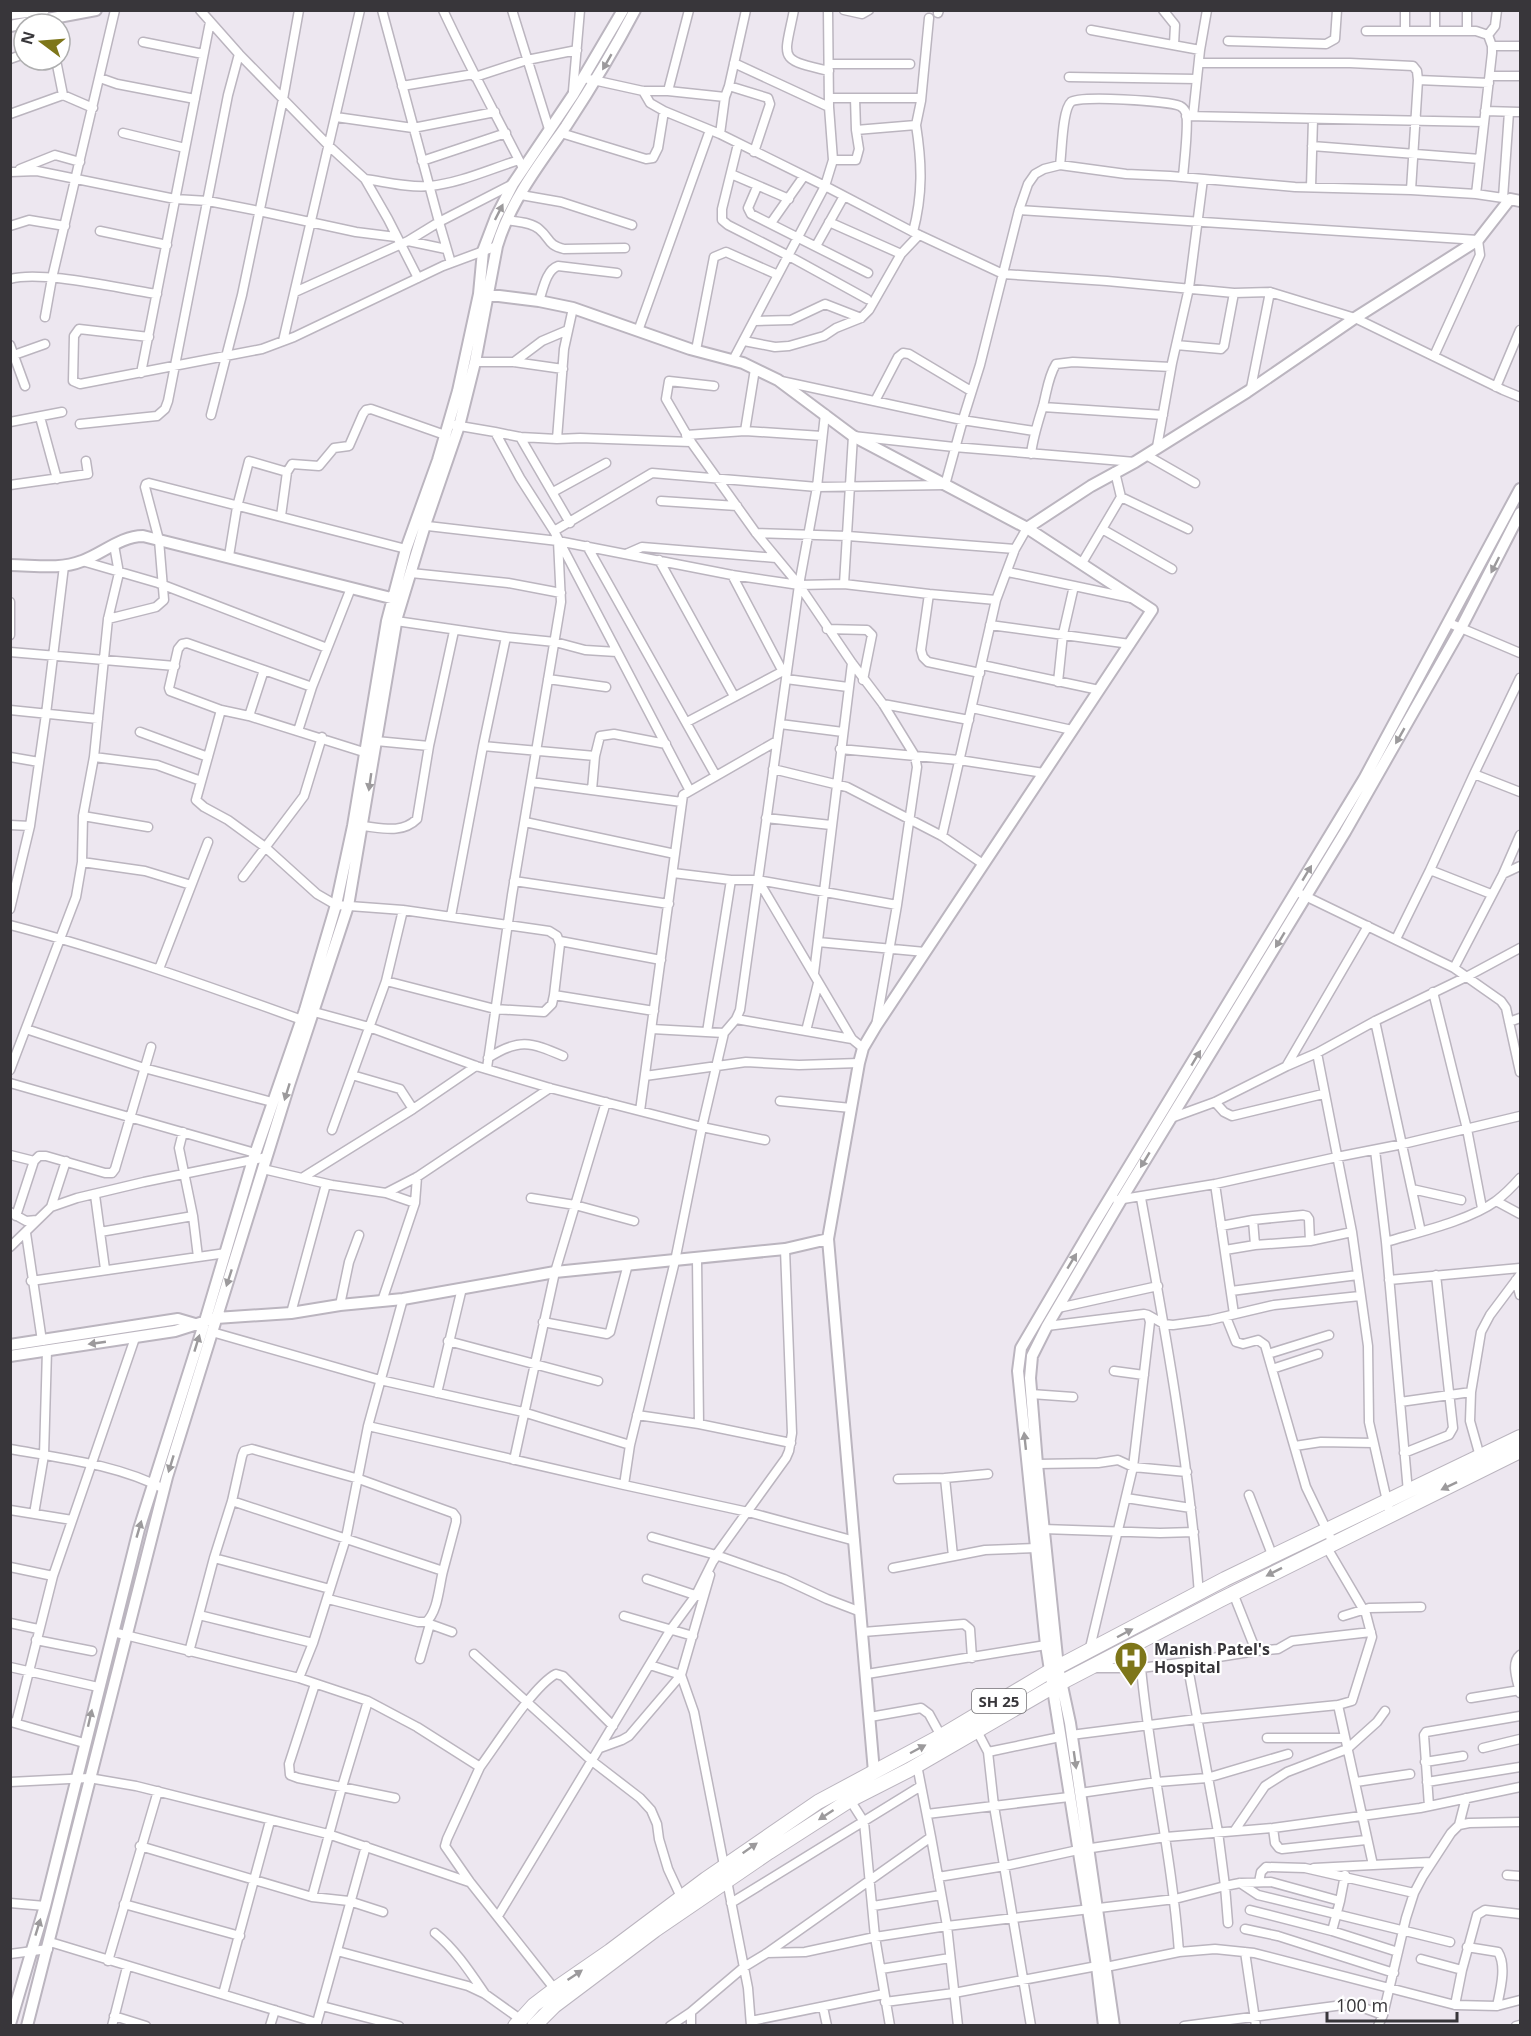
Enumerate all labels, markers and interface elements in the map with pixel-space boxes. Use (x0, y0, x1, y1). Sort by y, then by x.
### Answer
north arrow (12, 12, 72, 72)
text: N (15, 29, 40, 47)
one-way arrow (602, 54, 612, 71)
one-way arrow (495, 203, 504, 220)
one-way arrow (1490, 557, 1500, 574)
one-way arrow (1395, 728, 1405, 745)
one-way arrow (365, 773, 374, 792)
one-way arrow (1302, 865, 1313, 881)
one-way arrow (1275, 932, 1285, 949)
one-way arrow (1190, 1050, 1201, 1066)
one-way arrow (282, 1083, 291, 1101)
one-way arrow (1140, 1152, 1151, 1168)
one-way arrow (1067, 1253, 1078, 1269)
one-way arrow (223, 1269, 233, 1287)
one-way arrow (193, 1334, 202, 1352)
one-way arrow (88, 1338, 107, 1347)
one-way arrow (1020, 1432, 1030, 1451)
one-way arrow (166, 1455, 175, 1473)
one-way arrow (1440, 1481, 1457, 1490)
one-way arrow (135, 1520, 144, 1538)
one-way arrow (1265, 1567, 1283, 1577)
one-way arrow (1116, 1628, 1133, 1638)
place label: Manish Patel's Hospital (1154, 1638, 1270, 1678)
hospital icon: Manish Patel's Hospital (1113, 1640, 1149, 1687)
road number: SH 25 (972, 1689, 1026, 1713)
one-way arrow (86, 1709, 96, 1727)
one-way arrow (910, 1744, 927, 1754)
one-way arrow (1070, 1751, 1079, 1770)
one-way arrow (818, 1809, 834, 1820)
one-way arrow (742, 1842, 758, 1854)
one-way arrow (34, 1918, 43, 1936)
one-way arrow (567, 1969, 583, 1981)
scale bar (1327, 1985, 1458, 2023)
text: 100 m (1336, 1993, 1388, 2017)

